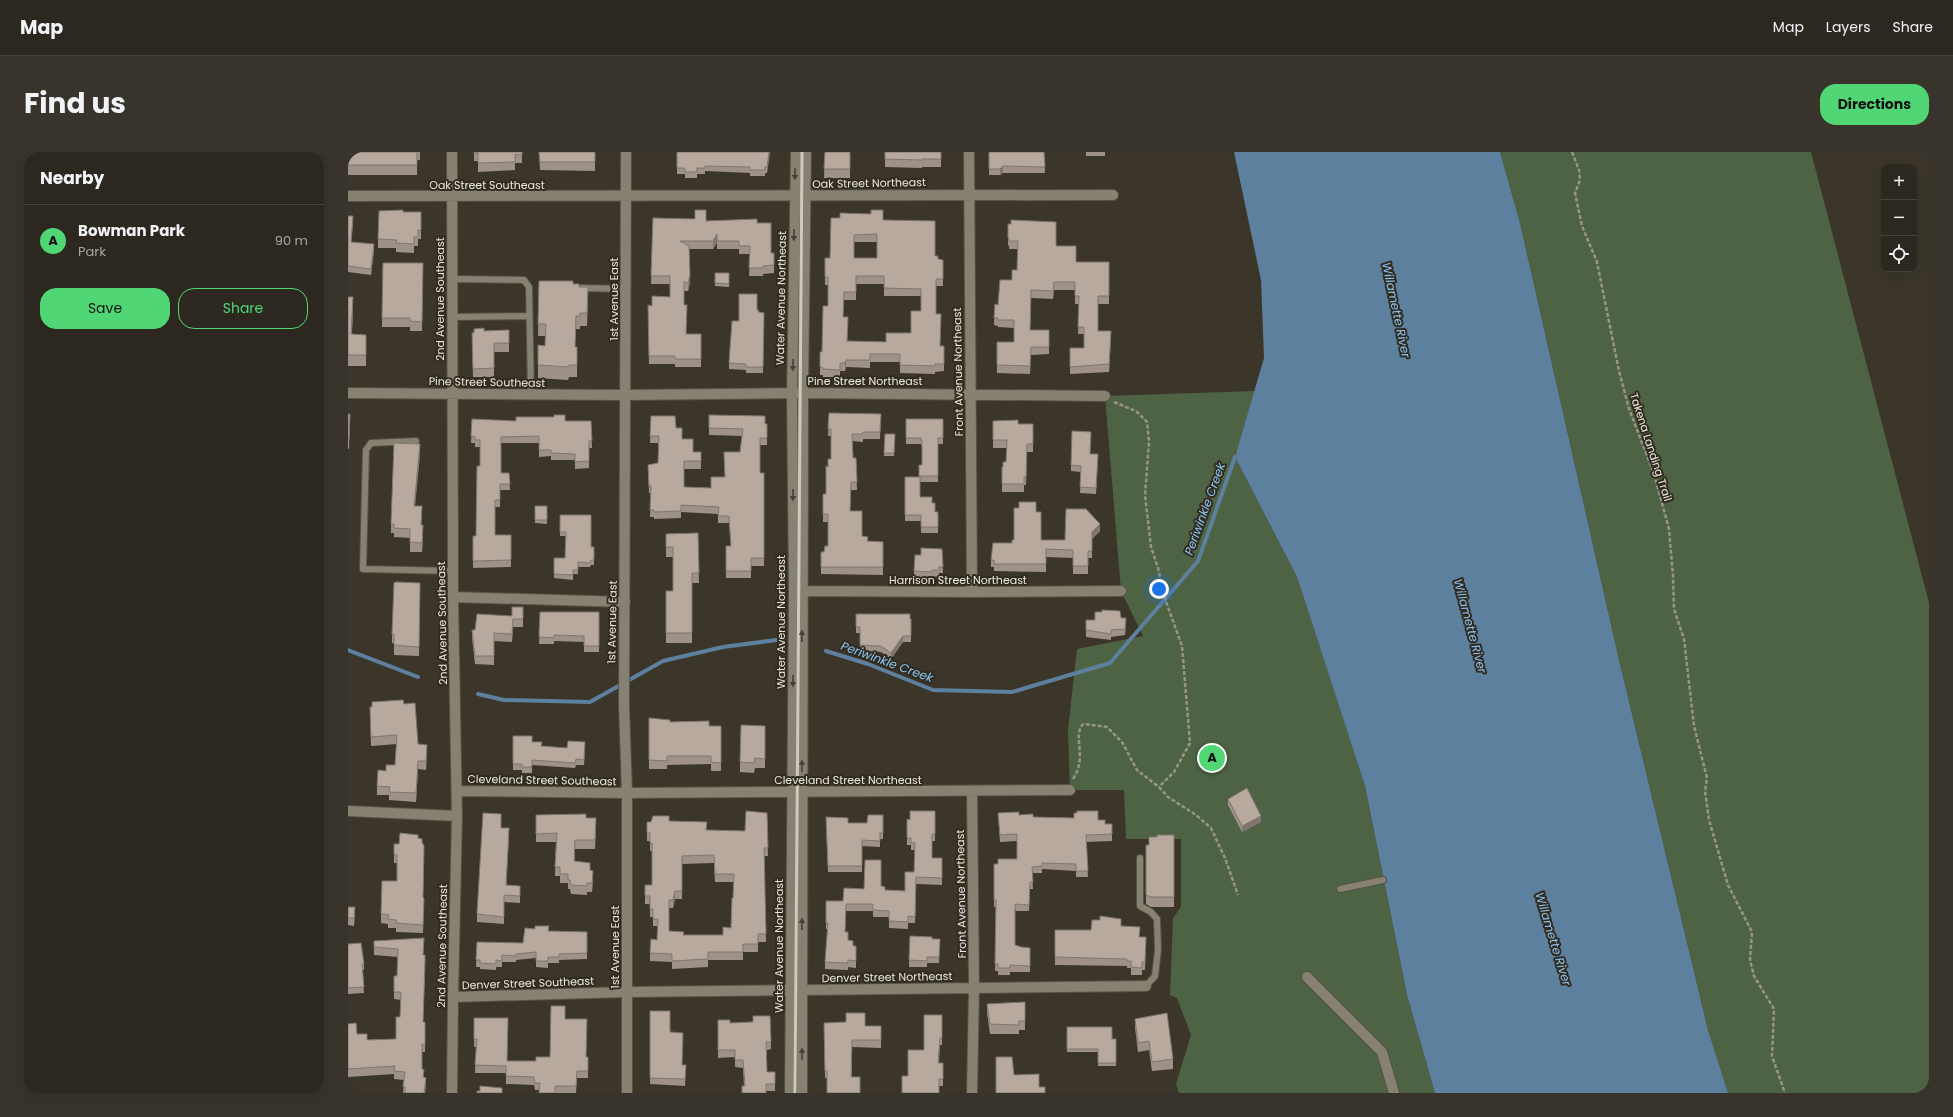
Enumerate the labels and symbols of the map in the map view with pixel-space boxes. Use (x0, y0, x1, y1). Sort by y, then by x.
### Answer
one-way arrow (792, 168, 799, 180)
street label: Oak Street Northeast (812, 174, 926, 192)
street label: Oak Street Southeast (429, 177, 545, 193)
one-way arrow (791, 229, 797, 242)
street label: Water Avenue Northeast (772, 231, 790, 365)
street label: 2nd Avenue Southeast (432, 237, 448, 361)
street label: 1st Avenue East (606, 257, 622, 341)
water label: Willamette River (1378, 261, 1415, 360)
street label: Front Avenue Northeast (949, 307, 967, 437)
one-way arrow (789, 359, 796, 371)
street label: Pine Street Southeast (429, 373, 545, 391)
street label: Pine Street Northeast (808, 373, 922, 389)
street label: Takena Landing Trail (1626, 391, 1676, 503)
water label: Periwinkle Creek (1180, 459, 1229, 557)
one-way arrow (790, 489, 796, 502)
street label: Water Avenue Northeast (773, 555, 789, 689)
street label: 2nd Avenue Southeast (433, 561, 451, 685)
street label: Harrison Street Northeast (889, 572, 1027, 588)
water label: Willamette River (1450, 577, 1491, 675)
your location (1149, 579, 1169, 599)
street label: 1st Avenue East (603, 580, 621, 664)
one-way arrow (799, 629, 805, 642)
water label: Periwinkle Creek (839, 637, 937, 686)
one-way arrow (790, 675, 796, 688)
pin: A (1199, 743, 1225, 773)
one-way arrow (799, 759, 805, 772)
street label: Cleveland Street Southeast (467, 771, 617, 789)
street label: Cleveland Street Northeast (774, 772, 922, 788)
street label: Front Avenue Northeast (952, 829, 970, 959)
street label: Water Avenue Northeast (771, 879, 787, 1013)
street label: 2nd Avenue Southeast (433, 884, 451, 1008)
water label: Willamette River (1531, 890, 1576, 988)
street label: 1st Avenue East (607, 905, 623, 989)
one-way arrow (799, 917, 805, 930)
street label: Denver Street Northeast (822, 968, 952, 986)
street label: Denver Street Southeast (462, 973, 594, 993)
one-way arrow (799, 1047, 805, 1060)

